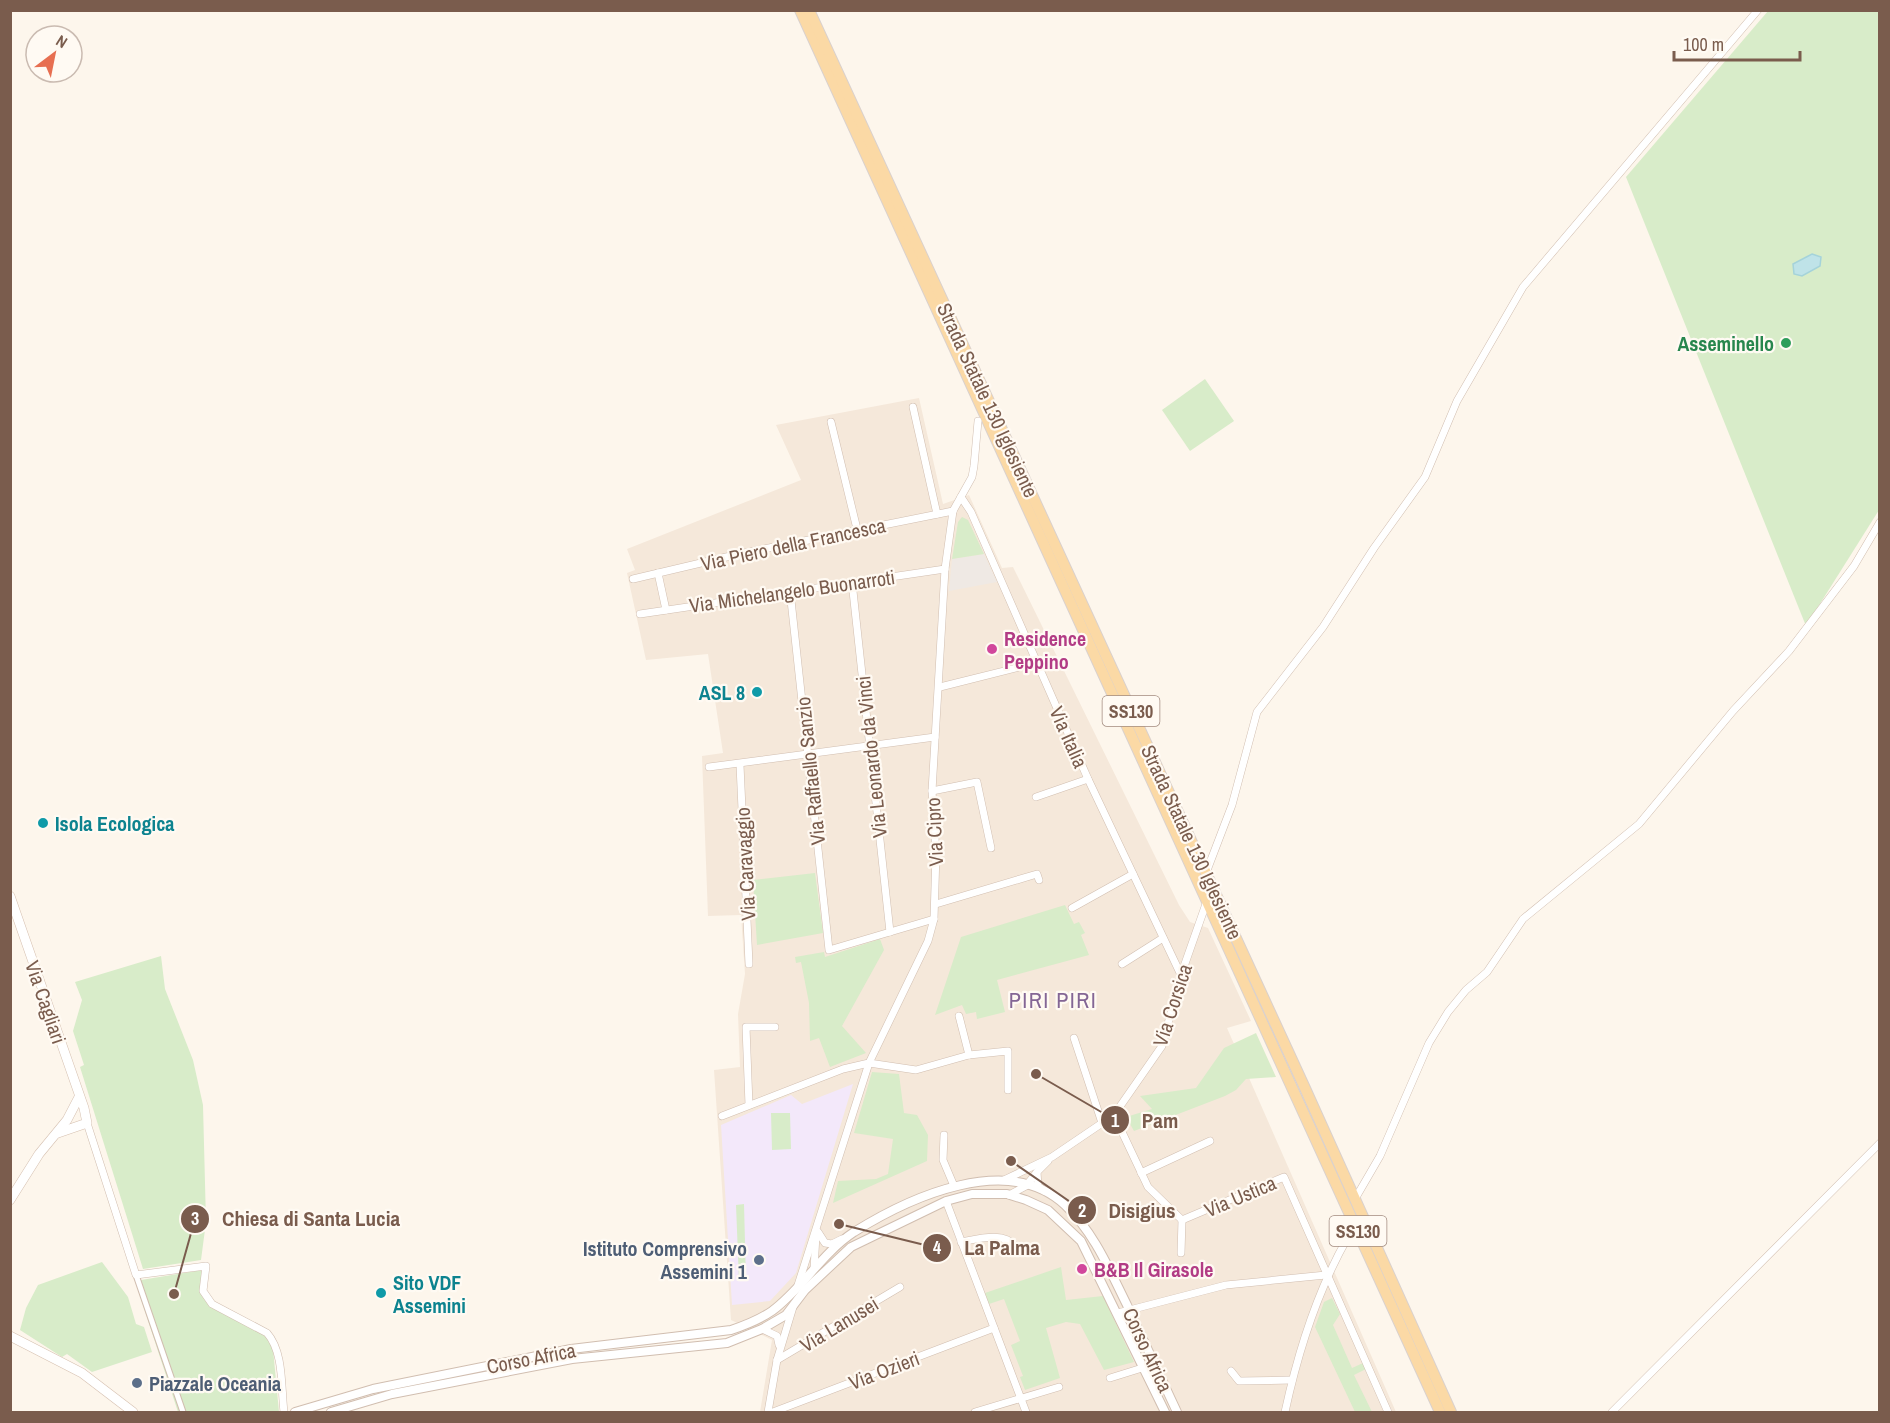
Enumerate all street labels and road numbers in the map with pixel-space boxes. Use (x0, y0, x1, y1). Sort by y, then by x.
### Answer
street label: Strada Statale 130 Iglesiente (931, 298, 1045, 502)
street label: Via Piero della Francesca (698, 511, 888, 577)
street label: Via Michelangelo Buonarroti (687, 563, 897, 619)
street label: Via Leonardo da Vinci (849, 675, 893, 839)
street label: Via Raffaello Sanzio (789, 696, 831, 846)
road number: SS130 (1102, 696, 1160, 726)
street label: Via Italia (1044, 702, 1094, 772)
street label: Strada Statale 130 Iglesiente (1135, 740, 1249, 944)
street label: Via Cipro (919, 797, 949, 867)
street label: Via Caravaggio (729, 807, 761, 921)
street label: Via Cagliari (19, 957, 73, 1047)
street label: Via Corsica (1146, 960, 1198, 1050)
street label: Via Ustica (1200, 1169, 1280, 1223)
road number: SS130 (1330, 1216, 1386, 1246)
street label: Via Lanusei (795, 1290, 883, 1358)
street label: Corso Africa (1117, 1303, 1179, 1397)
street label: Corso Africa (484, 1336, 578, 1380)
street label: Via Ozieri (845, 1344, 923, 1396)

